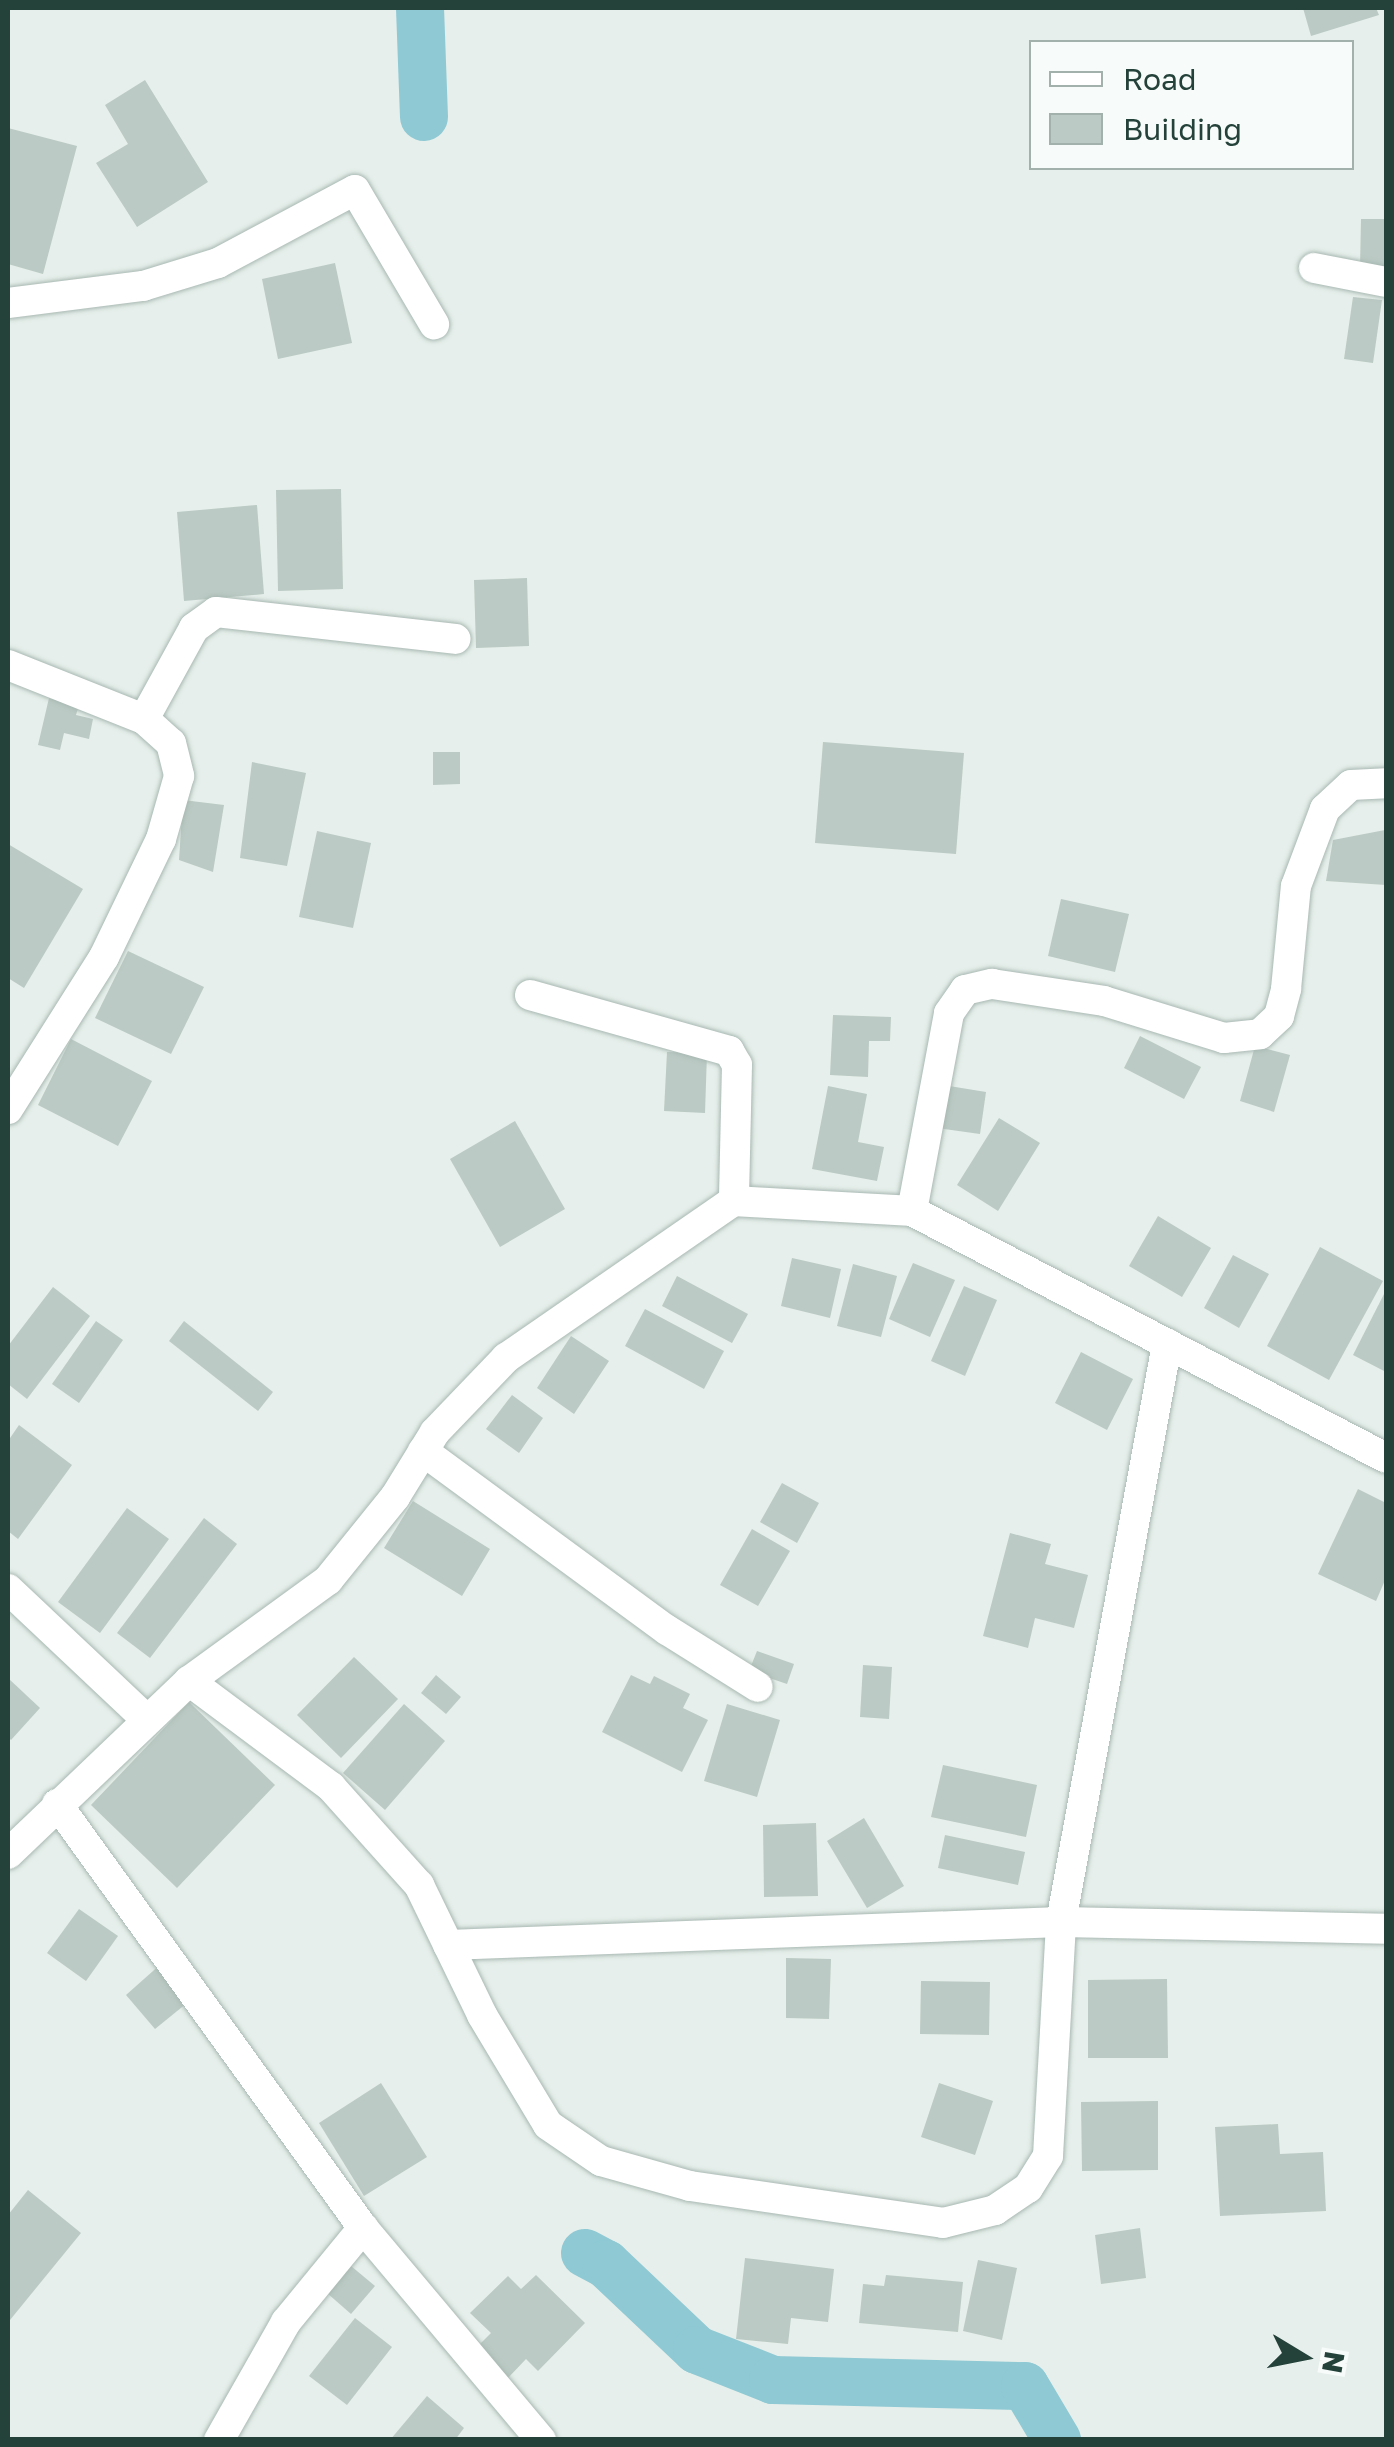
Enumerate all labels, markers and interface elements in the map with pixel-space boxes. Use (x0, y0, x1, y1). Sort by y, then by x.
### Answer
legend (1029, 40, 1354, 170)
text: Road (1123, 61, 1197, 97)
text: Building (1123, 111, 1242, 147)
north arrow (1254, 2307, 1354, 2407)
text: N (1316, 2349, 1352, 2376)

